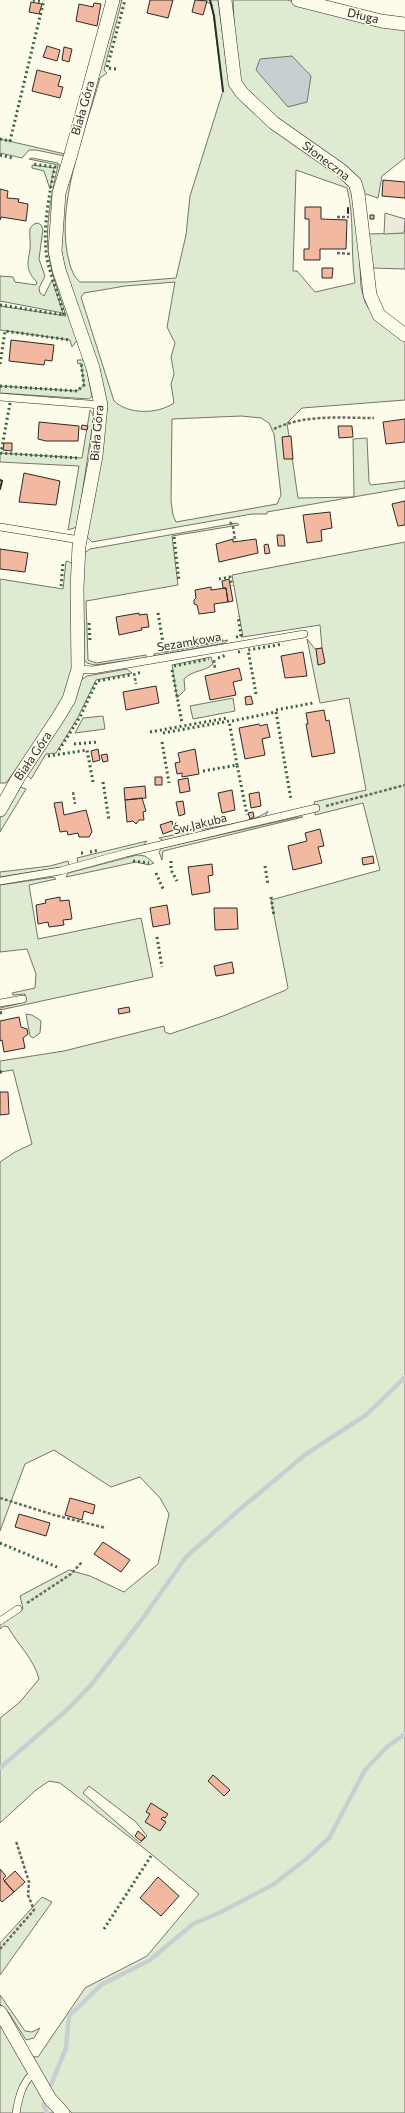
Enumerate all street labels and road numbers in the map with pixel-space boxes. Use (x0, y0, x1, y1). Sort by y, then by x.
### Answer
street label: Długa (346, 5, 380, 25)
street label: Biała Góra (68, 79, 97, 137)
street label: Słoneczna (300, 138, 353, 183)
street label: Biała Góra (87, 404, 105, 462)
street label: Sezamkowa (156, 628, 222, 654)
street label: Biała Góra (11, 728, 54, 783)
street label: Św.Jakuba (171, 810, 228, 837)

